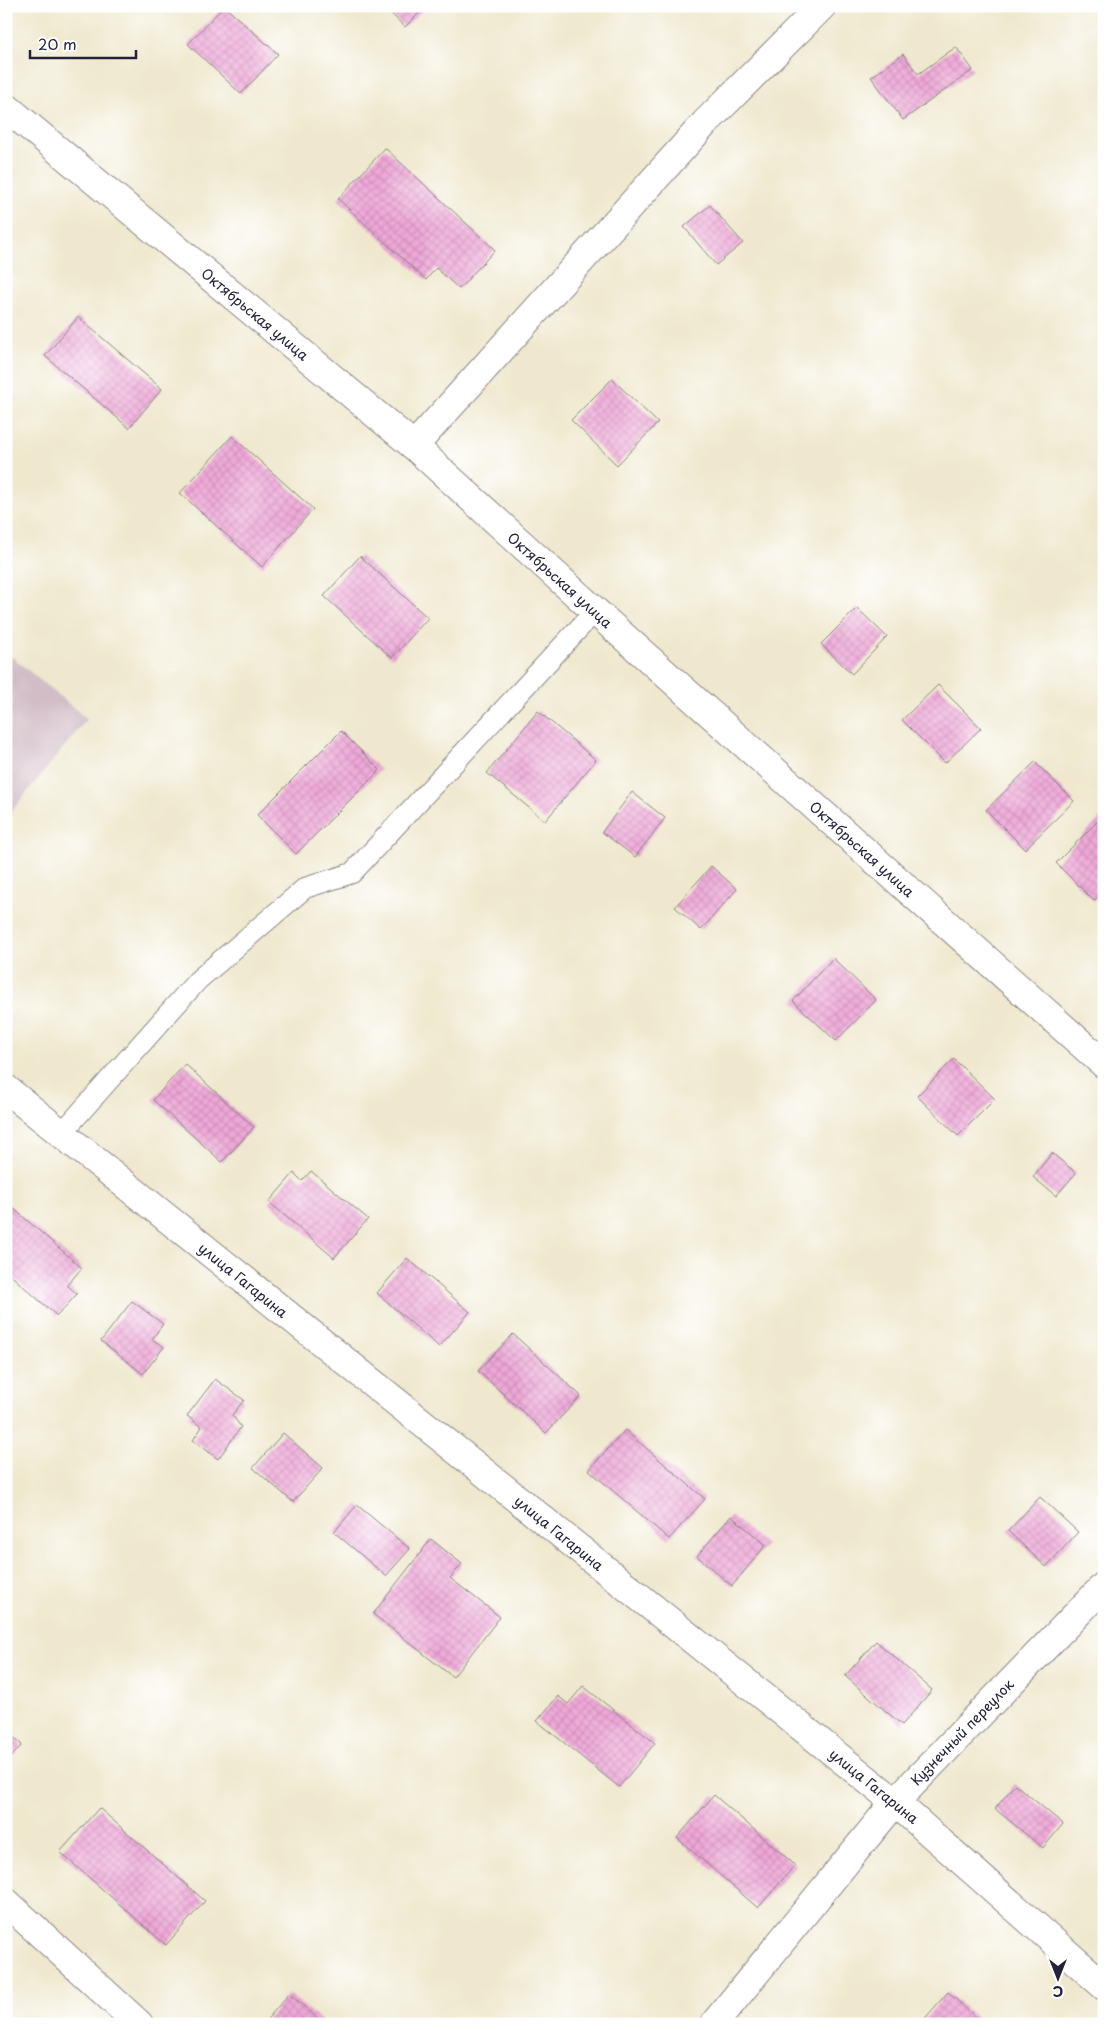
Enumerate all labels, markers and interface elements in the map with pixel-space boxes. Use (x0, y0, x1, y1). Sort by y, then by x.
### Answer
scale bar (30, 28, 136, 60)
text: 20 m (38, 32, 77, 55)
street label: Октябрьская улица (197, 263, 313, 365)
street label: Октябрьская улица (503, 527, 617, 633)
street label: Октябрьская улица (805, 796, 919, 902)
street label: улица Гагарина (194, 1237, 292, 1323)
street label: улица Гагарина (510, 1490, 608, 1576)
street label: Кузнечный переулок (906, 1674, 1019, 1790)
street label: улица Гагарина (825, 1743, 923, 1829)
north arrow (1032, 1952, 1082, 2002)
text: С (1053, 1981, 1063, 2002)

